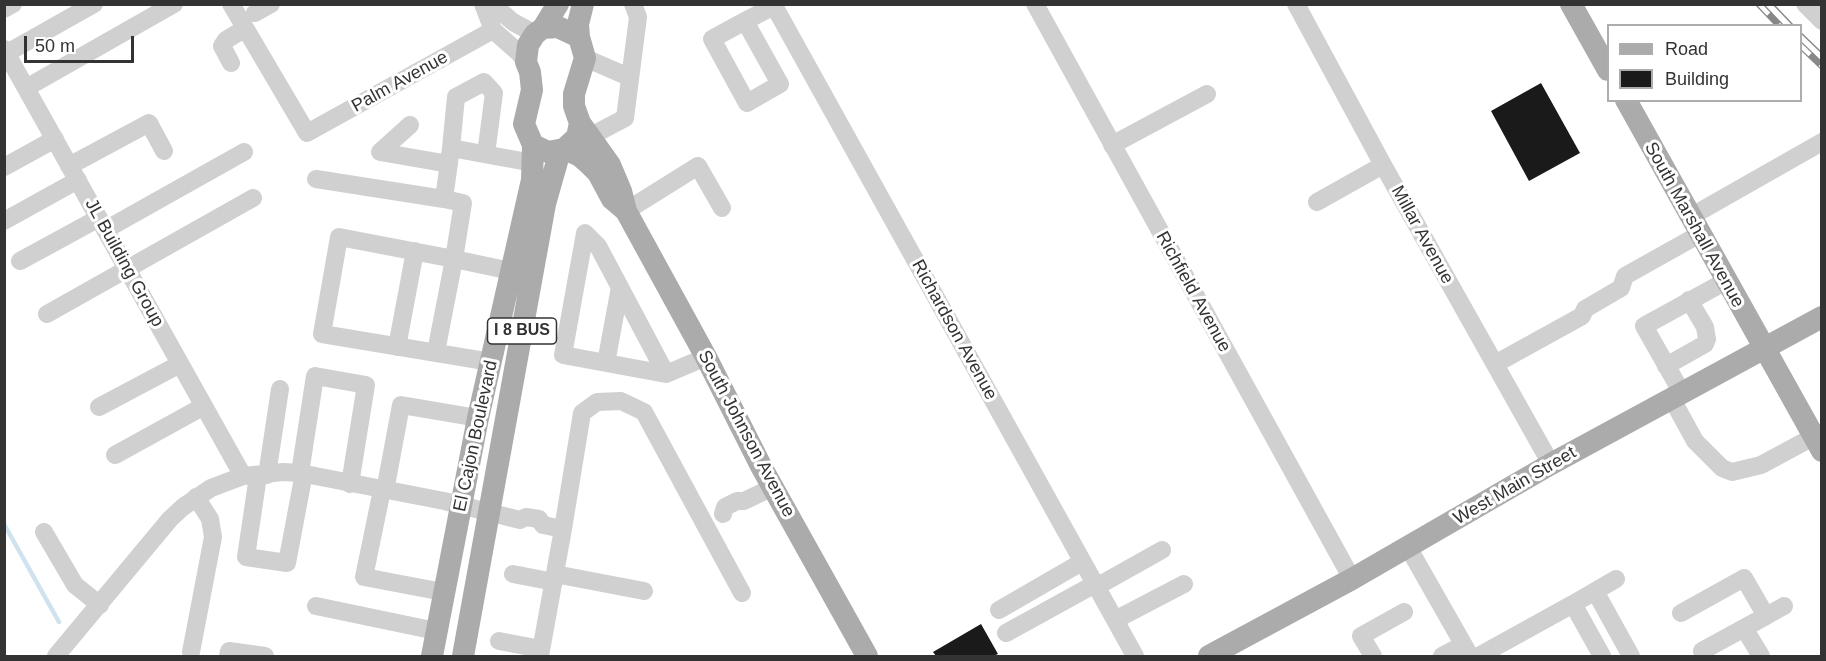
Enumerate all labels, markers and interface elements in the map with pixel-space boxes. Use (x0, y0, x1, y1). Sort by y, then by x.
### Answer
scale bar (27, 24, 136, 62)
legend (1607, 24, 1802, 102)
text: 50 m (35, 36, 75, 56)
text: Road (1665, 39, 1708, 59)
street label: Palm Avenue (348, 47, 452, 117)
text: Building (1665, 69, 1729, 89)
street label: South Marshall Avenue (1640, 139, 1748, 311)
street label: Millar Avenue (1386, 182, 1458, 288)
street label: JL Building Group (80, 195, 168, 331)
street label: Richfield Avenue (1151, 228, 1235, 356)
street label: Richardson Avenue (907, 256, 1001, 404)
road number: I 8 BUS (488, 318, 556, 344)
street label: South Johnson Avenue (693, 347, 799, 521)
street label: El Cajon Boulevard (449, 358, 503, 514)
street label: West Main Street (1450, 442, 1580, 530)

